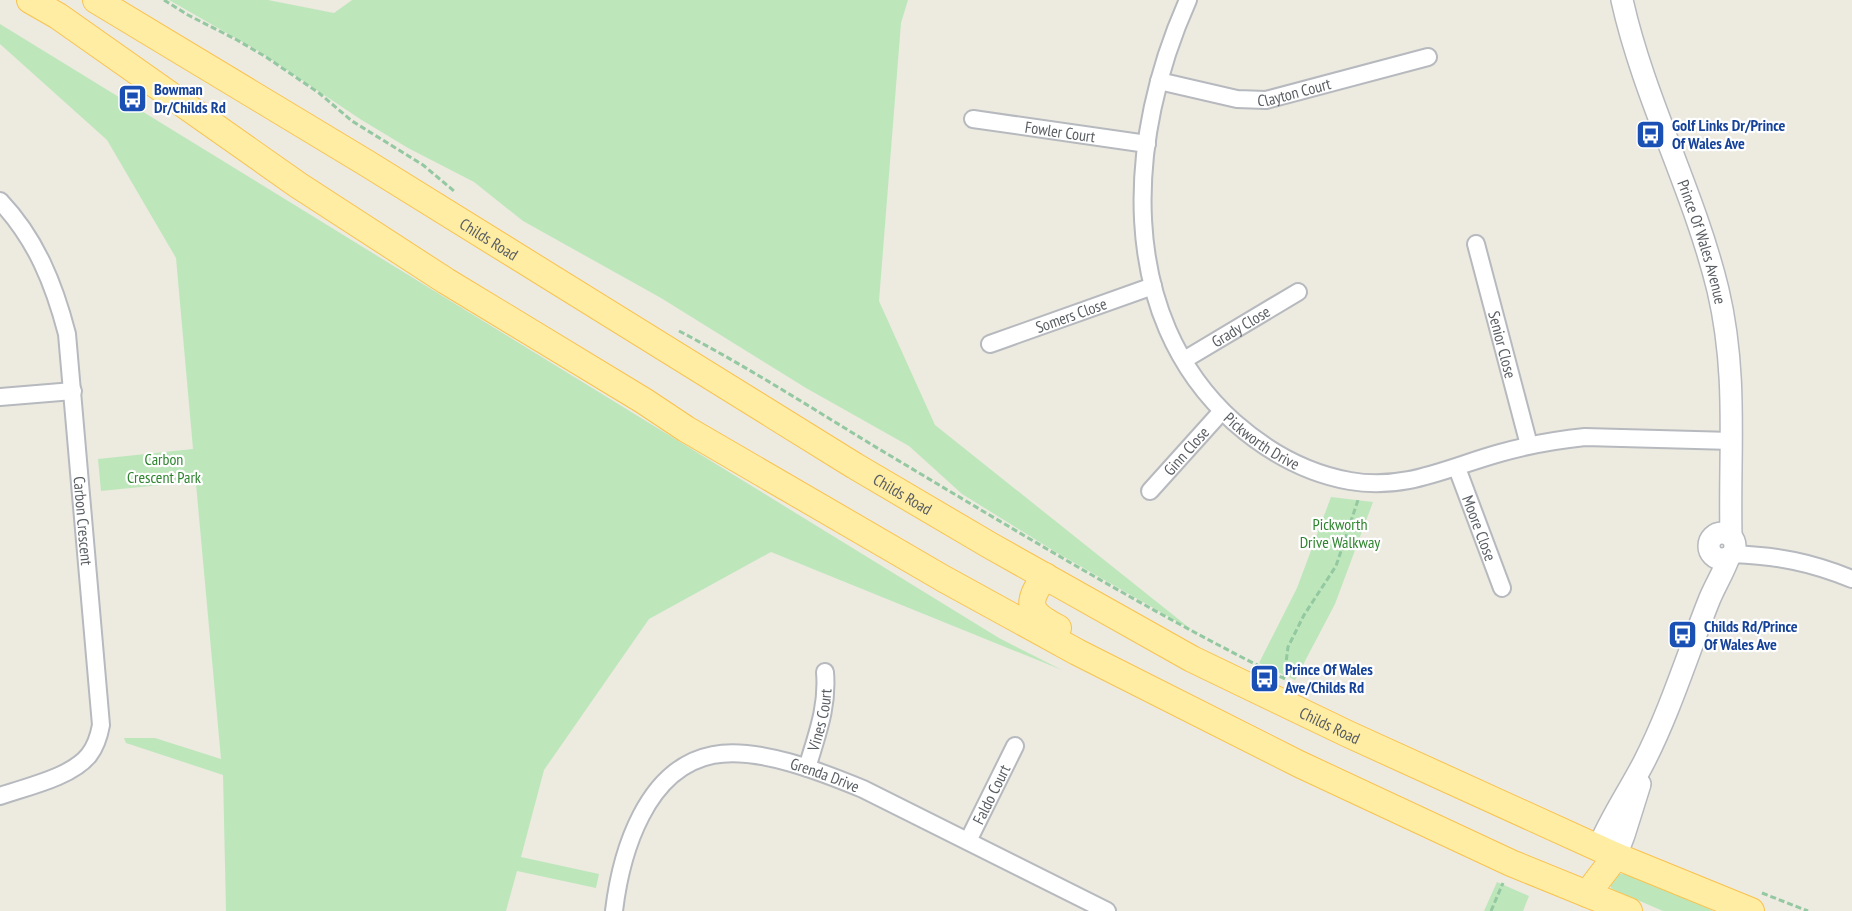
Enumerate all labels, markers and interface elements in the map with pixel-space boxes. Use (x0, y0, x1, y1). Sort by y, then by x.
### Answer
street label: Clayton Court (1257, 73, 1333, 110)
place label: Bowman Dr/Childs Rd (154, 79, 226, 117)
bus stop icon: Bowman Dr/Childs Rd (117, 82, 149, 114)
place label: Golf Links Dr/Prince Of Wales Ave (1672, 115, 1786, 153)
street label: Fowler Court (1024, 117, 1097, 147)
bus stop icon: Golf Links Dr/Prince Of Wales Ave (1635, 118, 1667, 150)
street label: Prince Of Wales Avenue (1673, 177, 1731, 306)
street label: Childs Road (456, 213, 522, 265)
street label: Somers Close (1033, 293, 1109, 337)
street label: Grady Close (1208, 301, 1274, 351)
street label: Senior Close (1484, 309, 1521, 380)
street label: Pickworth Drive (1220, 408, 1303, 474)
street label: Ginn Close (1159, 422, 1213, 479)
park label: Carbon Crescent Park (127, 449, 202, 487)
street label: Childs Road (870, 469, 936, 519)
street label: Carbon Crescent (69, 475, 97, 567)
street label: Moore Close (1458, 492, 1501, 563)
park label: Pickworth Drive Walkway (1300, 514, 1380, 552)
place label: Childs Rd/Prince Of Wales Ave (1704, 616, 1798, 654)
bus stop icon: Childs Rd/Prince Of Wales Ave (1667, 619, 1699, 651)
place label: Prince Of Wales Ave/Childs Rd (1284, 659, 1373, 697)
bus stop icon: Prince Of Wales Ave/Childs Rd (1248, 662, 1280, 694)
street label: Vines Court (803, 688, 835, 754)
street label: Childs Road (1296, 702, 1363, 748)
street label: Grenda Drive (788, 753, 863, 796)
street label: Faldo Court (968, 761, 1014, 827)

